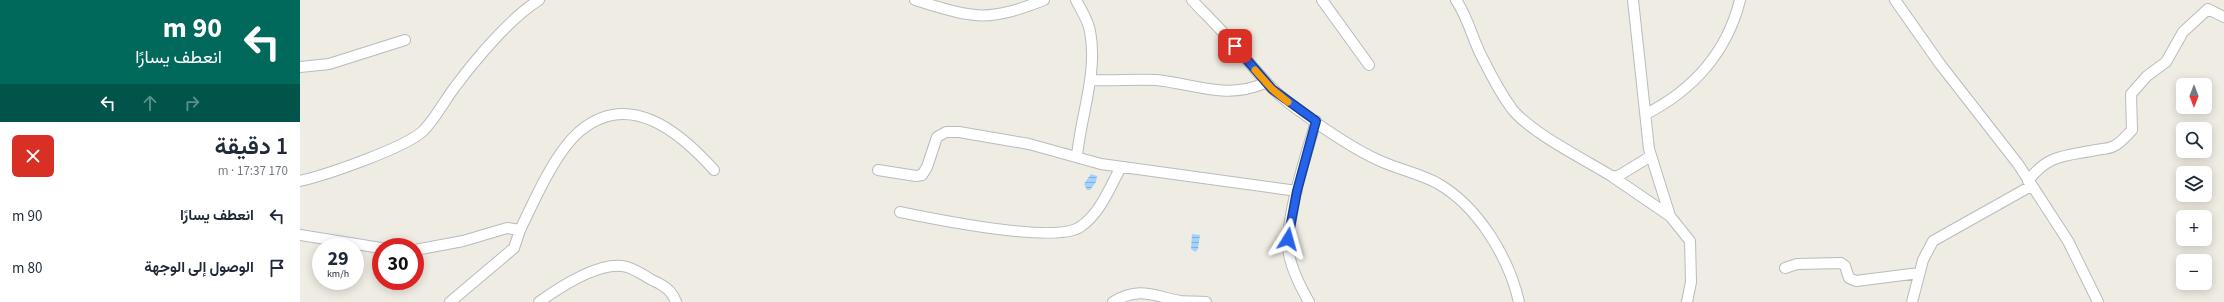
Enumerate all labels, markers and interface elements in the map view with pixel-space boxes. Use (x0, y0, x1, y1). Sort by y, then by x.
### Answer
text: 90 m (163, 8, 222, 48)
icon: left (236, 16, 288, 68)
pin (1218, 29, 1252, 63)
icon: arrive (1224, 35, 1246, 57)
text: انعطف يسارًا (135, 45, 222, 70)
north arrow (2176, 78, 2212, 114)
map controls (2176, 78, 2212, 290)
icon: left (97, 92, 119, 114)
icon: ahead (139, 92, 161, 114)
icon: right (181, 92, 203, 114)
button: search (2176, 122, 2212, 158)
text: 1 دقيقة (215, 129, 288, 164)
button: close (12, 135, 54, 177)
text: 170 m · 17:37 (218, 162, 288, 180)
button: layers (2176, 166, 2212, 202)
text: انعطف يسارًا (180, 205, 254, 226)
icon: left (266, 205, 288, 227)
text: 90 m (12, 206, 42, 227)
button: + (2176, 210, 2212, 246)
position arrow (1267, 218, 1309, 260)
speed limit sign: 30 (372, 238, 424, 290)
text: 29 (327, 245, 349, 273)
button: − (2176, 254, 2212, 290)
text: الوصول إلى الوجهة (144, 257, 254, 278)
icon: arrive (266, 257, 288, 279)
text: 80 m (12, 258, 42, 279)
text: km/h (327, 267, 349, 281)

